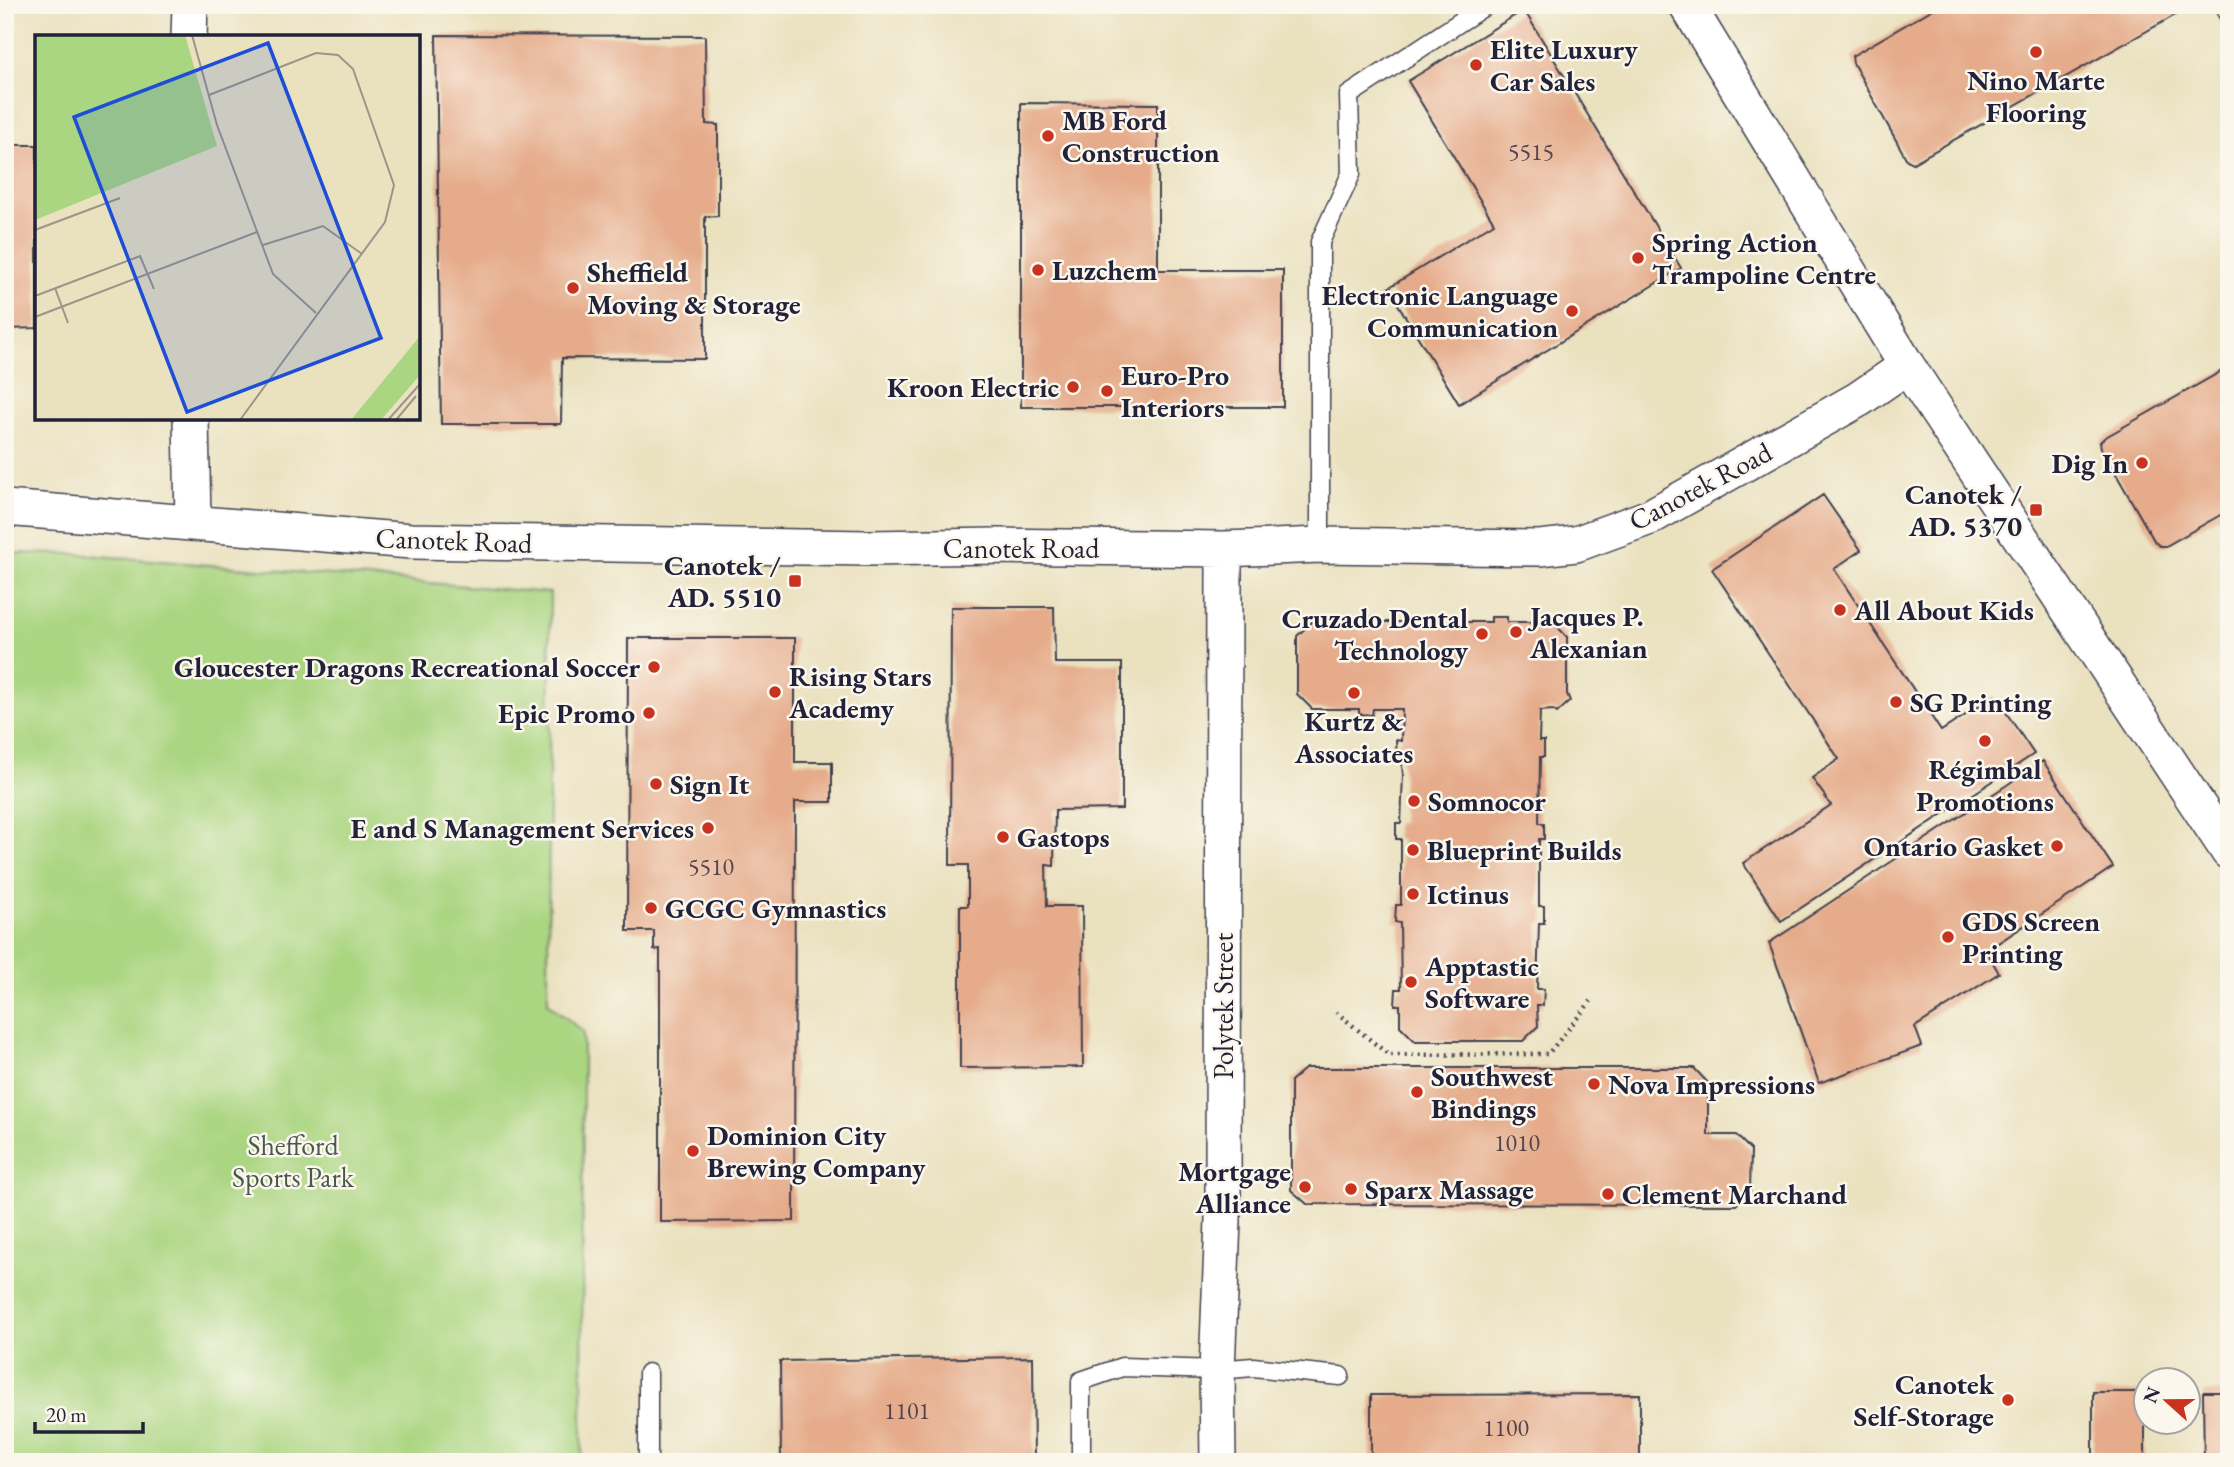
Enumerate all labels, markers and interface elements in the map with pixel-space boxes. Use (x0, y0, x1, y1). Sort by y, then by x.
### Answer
place label: Elite Luxury Car Sales (1490, 31, 1638, 99)
inset map (35, 35, 420, 420)
marker: Nino Marte Flooring (2028, 44, 2044, 60)
marker: Elite Luxury Car Sales (1468, 57, 1484, 73)
place label: Nino Marte Flooring (1967, 62, 2105, 130)
place label: MB Ford Construction (1062, 102, 1220, 170)
marker: MB Ford Construction (1040, 128, 1056, 144)
house number: 5515 (1508, 136, 1554, 167)
place label: Spring Action Trampoline Centre (1652, 224, 1876, 292)
marker: Spring Action Trampoline Centre (1630, 250, 1646, 266)
place label: Luzchem (1052, 252, 1158, 288)
place label: Sheffield Moving & Storage (587, 254, 801, 322)
marker: Luzchem (1030, 262, 1046, 278)
place label: Electronic Language Communication (1322, 277, 1558, 345)
marker: Sheffield Moving & Storage (565, 280, 581, 296)
marker: Electronic Language Communication (1564, 303, 1580, 319)
place label: Euro-Pro Interiors (1121, 357, 1229, 425)
place label: Kroon Electric (887, 369, 1059, 405)
marker: Kroon Electric (1065, 379, 1081, 395)
marker: Euro-Pro Interiors (1099, 383, 1115, 399)
street label: Canotek Road (1622, 433, 1778, 539)
place label: Dig In (2052, 445, 2128, 481)
marker: Dig In (2134, 455, 2150, 471)
place label: Canotek / AD. 5370 (1905, 476, 2023, 544)
marker: Canotek / AD. 5370 (2028, 502, 2044, 518)
street label: Canotek Road (375, 519, 534, 561)
street label: Canotek Road (943, 530, 1100, 566)
place label: Canotek / AD. 5510 (664, 547, 782, 615)
marker: Canotek / AD. 5510 (787, 573, 803, 589)
place label: All About Kids (1853, 592, 2034, 628)
place label: Jacques P. Alexanian (1527, 598, 1648, 666)
place label: Cruzado Dental Technology (1282, 600, 1469, 668)
marker: All About Kids (1832, 602, 1848, 618)
marker: Jacques P. Alexanian (1508, 624, 1524, 640)
marker: Cruzado Dental Technology (1474, 626, 1490, 642)
place label: Gloucester Dragons Recreational Soccer (174, 649, 640, 685)
place label: Rising Stars Academy (788, 658, 932, 726)
marker: Gloucester Dragons Recreational Soccer (646, 659, 662, 675)
marker: Rising Stars Academy (767, 684, 783, 700)
place label: SG Printing (1910, 684, 2052, 720)
marker: Kurtz & Associates (1346, 685, 1362, 701)
marker: SG Printing (1888, 694, 1904, 710)
place label: Epic Promo (498, 695, 635, 731)
place label: Kurtz & Associates (1294, 703, 1413, 771)
marker: Epic Promo (641, 705, 657, 721)
marker: Régimbal Promotions (1977, 733, 1993, 749)
place label: Régimbal Promotions (1916, 751, 2054, 819)
place label: Sign It (670, 766, 750, 802)
marker: Sign It (648, 776, 664, 792)
place label: Somnocor (1428, 783, 1546, 819)
marker: Somnocor (1406, 793, 1422, 809)
place label: E and S Management Services (350, 810, 694, 846)
place label: Gastops (1017, 819, 1110, 855)
marker: E and S Management Services (700, 820, 716, 836)
place label: Ontario Gasket (1864, 828, 2043, 864)
marker: Gastops (995, 829, 1011, 845)
place label: Blueprint Builds (1427, 832, 1622, 868)
marker: Ontario Gasket (2049, 838, 2065, 854)
marker: Blueprint Builds (1405, 842, 1421, 858)
house number: 5510 (688, 851, 734, 882)
place label: Ictinus (1427, 876, 1509, 912)
marker: Ictinus (1405, 886, 1421, 902)
place label: GCGC Gymnastics (665, 890, 886, 926)
marker: GCGC Gymnastics (643, 900, 659, 916)
place label: GDS Screen Printing (1962, 903, 2100, 971)
marker: GDS Screen Printing (1940, 929, 1956, 945)
street label: Polytek Street (1205, 933, 1241, 1079)
place label: Apptastic Software (1424, 948, 1539, 1016)
marker: Apptastic Software (1403, 974, 1419, 990)
place label: Southwest Bindings (1431, 1058, 1553, 1126)
place label: Nova Impressions (1608, 1066, 1815, 1102)
marker: Nova Impressions (1586, 1076, 1602, 1092)
marker: Southwest Bindings (1409, 1084, 1425, 1100)
place label: Dominion City Brewing Company (707, 1117, 926, 1185)
park label: Shefford Sports Park (232, 1127, 355, 1195)
house number: 1010 (1494, 1127, 1540, 1158)
marker: Dominion City Brewing Company (685, 1143, 701, 1159)
place label: Mortgage Alliance (1178, 1153, 1291, 1221)
place label: Sparx Massage (1365, 1171, 1534, 1207)
place label: Clement Marchand (1622, 1176, 1848, 1212)
marker: Mortgage Alliance (1297, 1179, 1313, 1195)
marker: Sparx Massage (1343, 1181, 1359, 1197)
marker: Clement Marchand (1600, 1186, 1616, 1202)
place label: Canotek Self-Storage (1854, 1366, 1995, 1434)
north arrow (2132, 1366, 2202, 1436)
text: N (2137, 1383, 2166, 1407)
scale bar (35, 1390, 144, 1434)
marker: Canotek Self-Storage (2000, 1392, 2016, 1408)
house number: 1101 (884, 1395, 930, 1426)
text: 20 m (46, 1401, 87, 1428)
house number: 1100 (1483, 1412, 1529, 1443)

